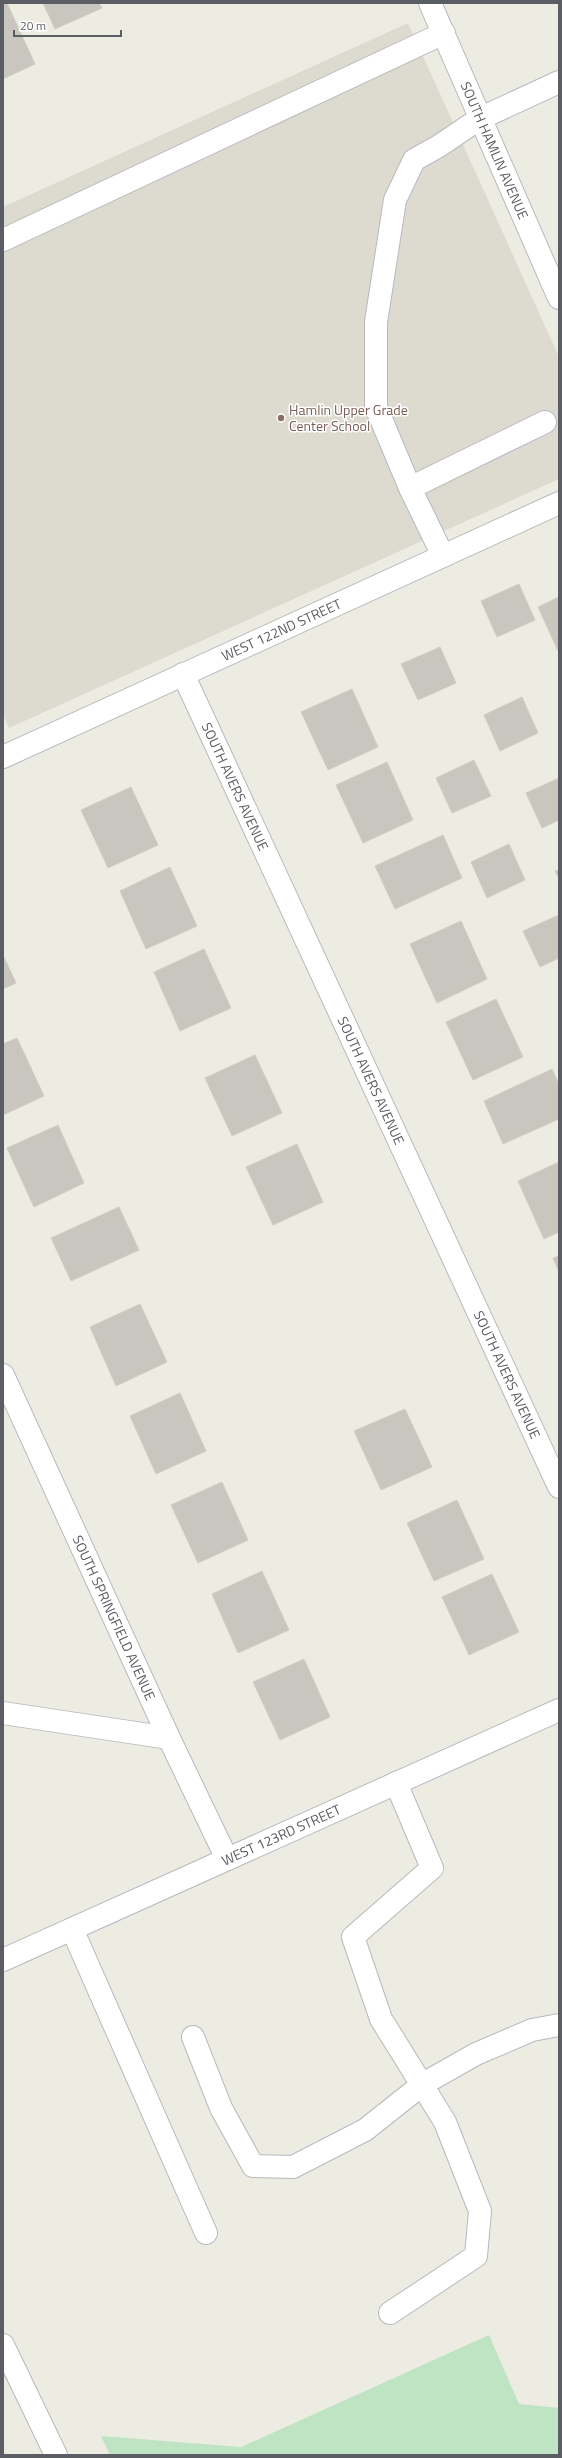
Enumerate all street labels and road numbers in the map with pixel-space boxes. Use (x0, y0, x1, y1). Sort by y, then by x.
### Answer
street label: SOUTH HAMLIN AVENUE (456, 78, 534, 223)
street label: WEST 122ND STREET (218, 593, 345, 666)
street label: SOUTH AVERS AVENUE (197, 719, 274, 854)
street label: SOUTH AVERS AVENUE (333, 1013, 410, 1148)
street label: SOUTH AVERS AVENUE (469, 1307, 546, 1442)
street label: SOUTH SPRINGFIELD AVENUE (68, 1532, 161, 1704)
street label: WEST 123RD STREET (218, 1798, 345, 1870)

